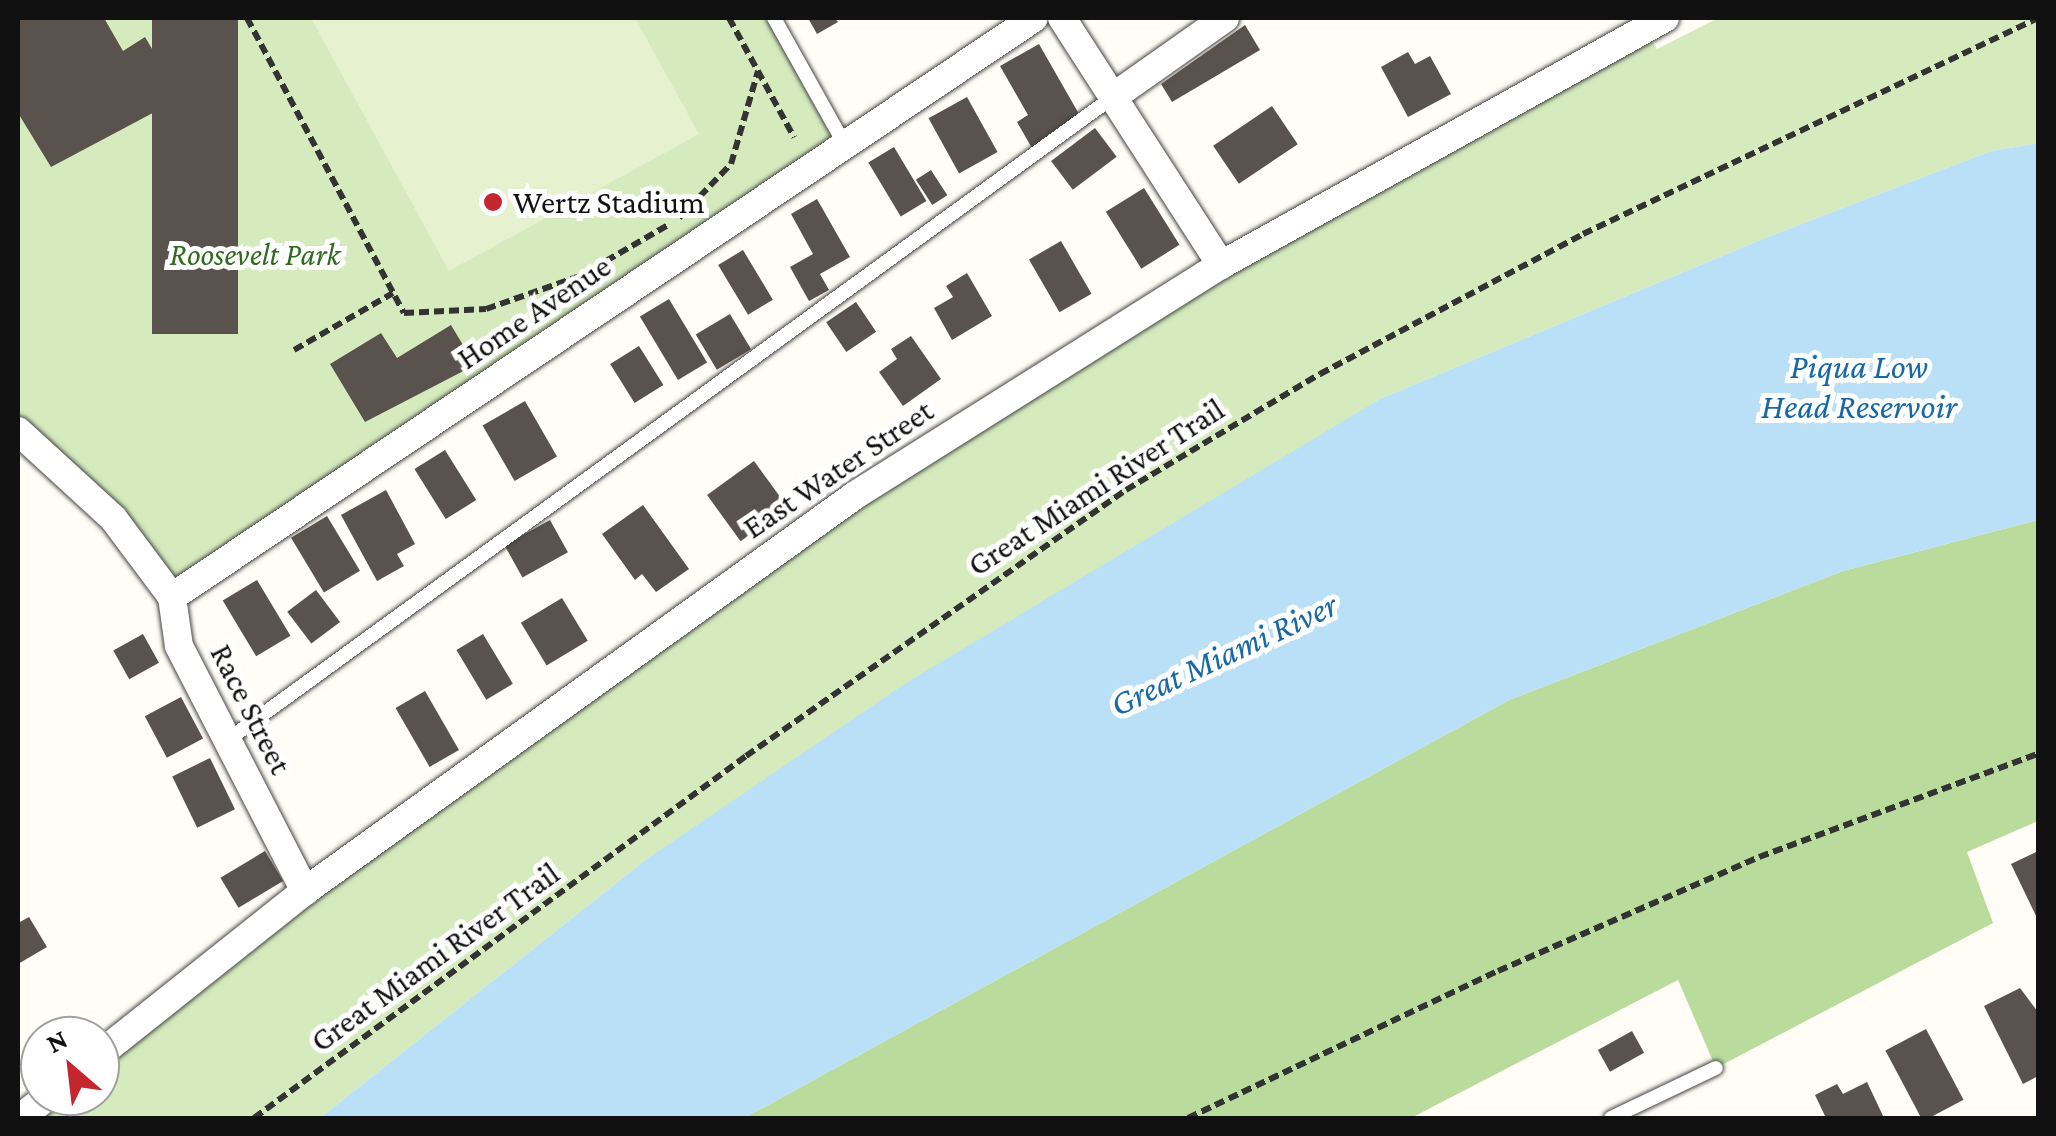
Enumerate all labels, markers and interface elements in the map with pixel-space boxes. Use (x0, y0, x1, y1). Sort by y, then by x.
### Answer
place label: Wertz Stadium (513, 183, 705, 221)
marker: Wertz Stadium (482, 191, 504, 213)
park label: Roosevelt Park (170, 235, 340, 273)
street label: Home Avenue (450, 247, 618, 377)
water label: Piqua Low Head Reservoir (1761, 346, 1957, 428)
street label: Great Miami River Trail (961, 390, 1231, 584)
street label: East Water Street (736, 391, 940, 547)
water label: Great Miami River (1104, 584, 1344, 726)
street label: Race Street (202, 638, 300, 780)
street label: Great Miami River Trail (303, 854, 567, 1060)
north arrow (20, 1016, 120, 1116)
text: N (41, 1023, 72, 1059)

